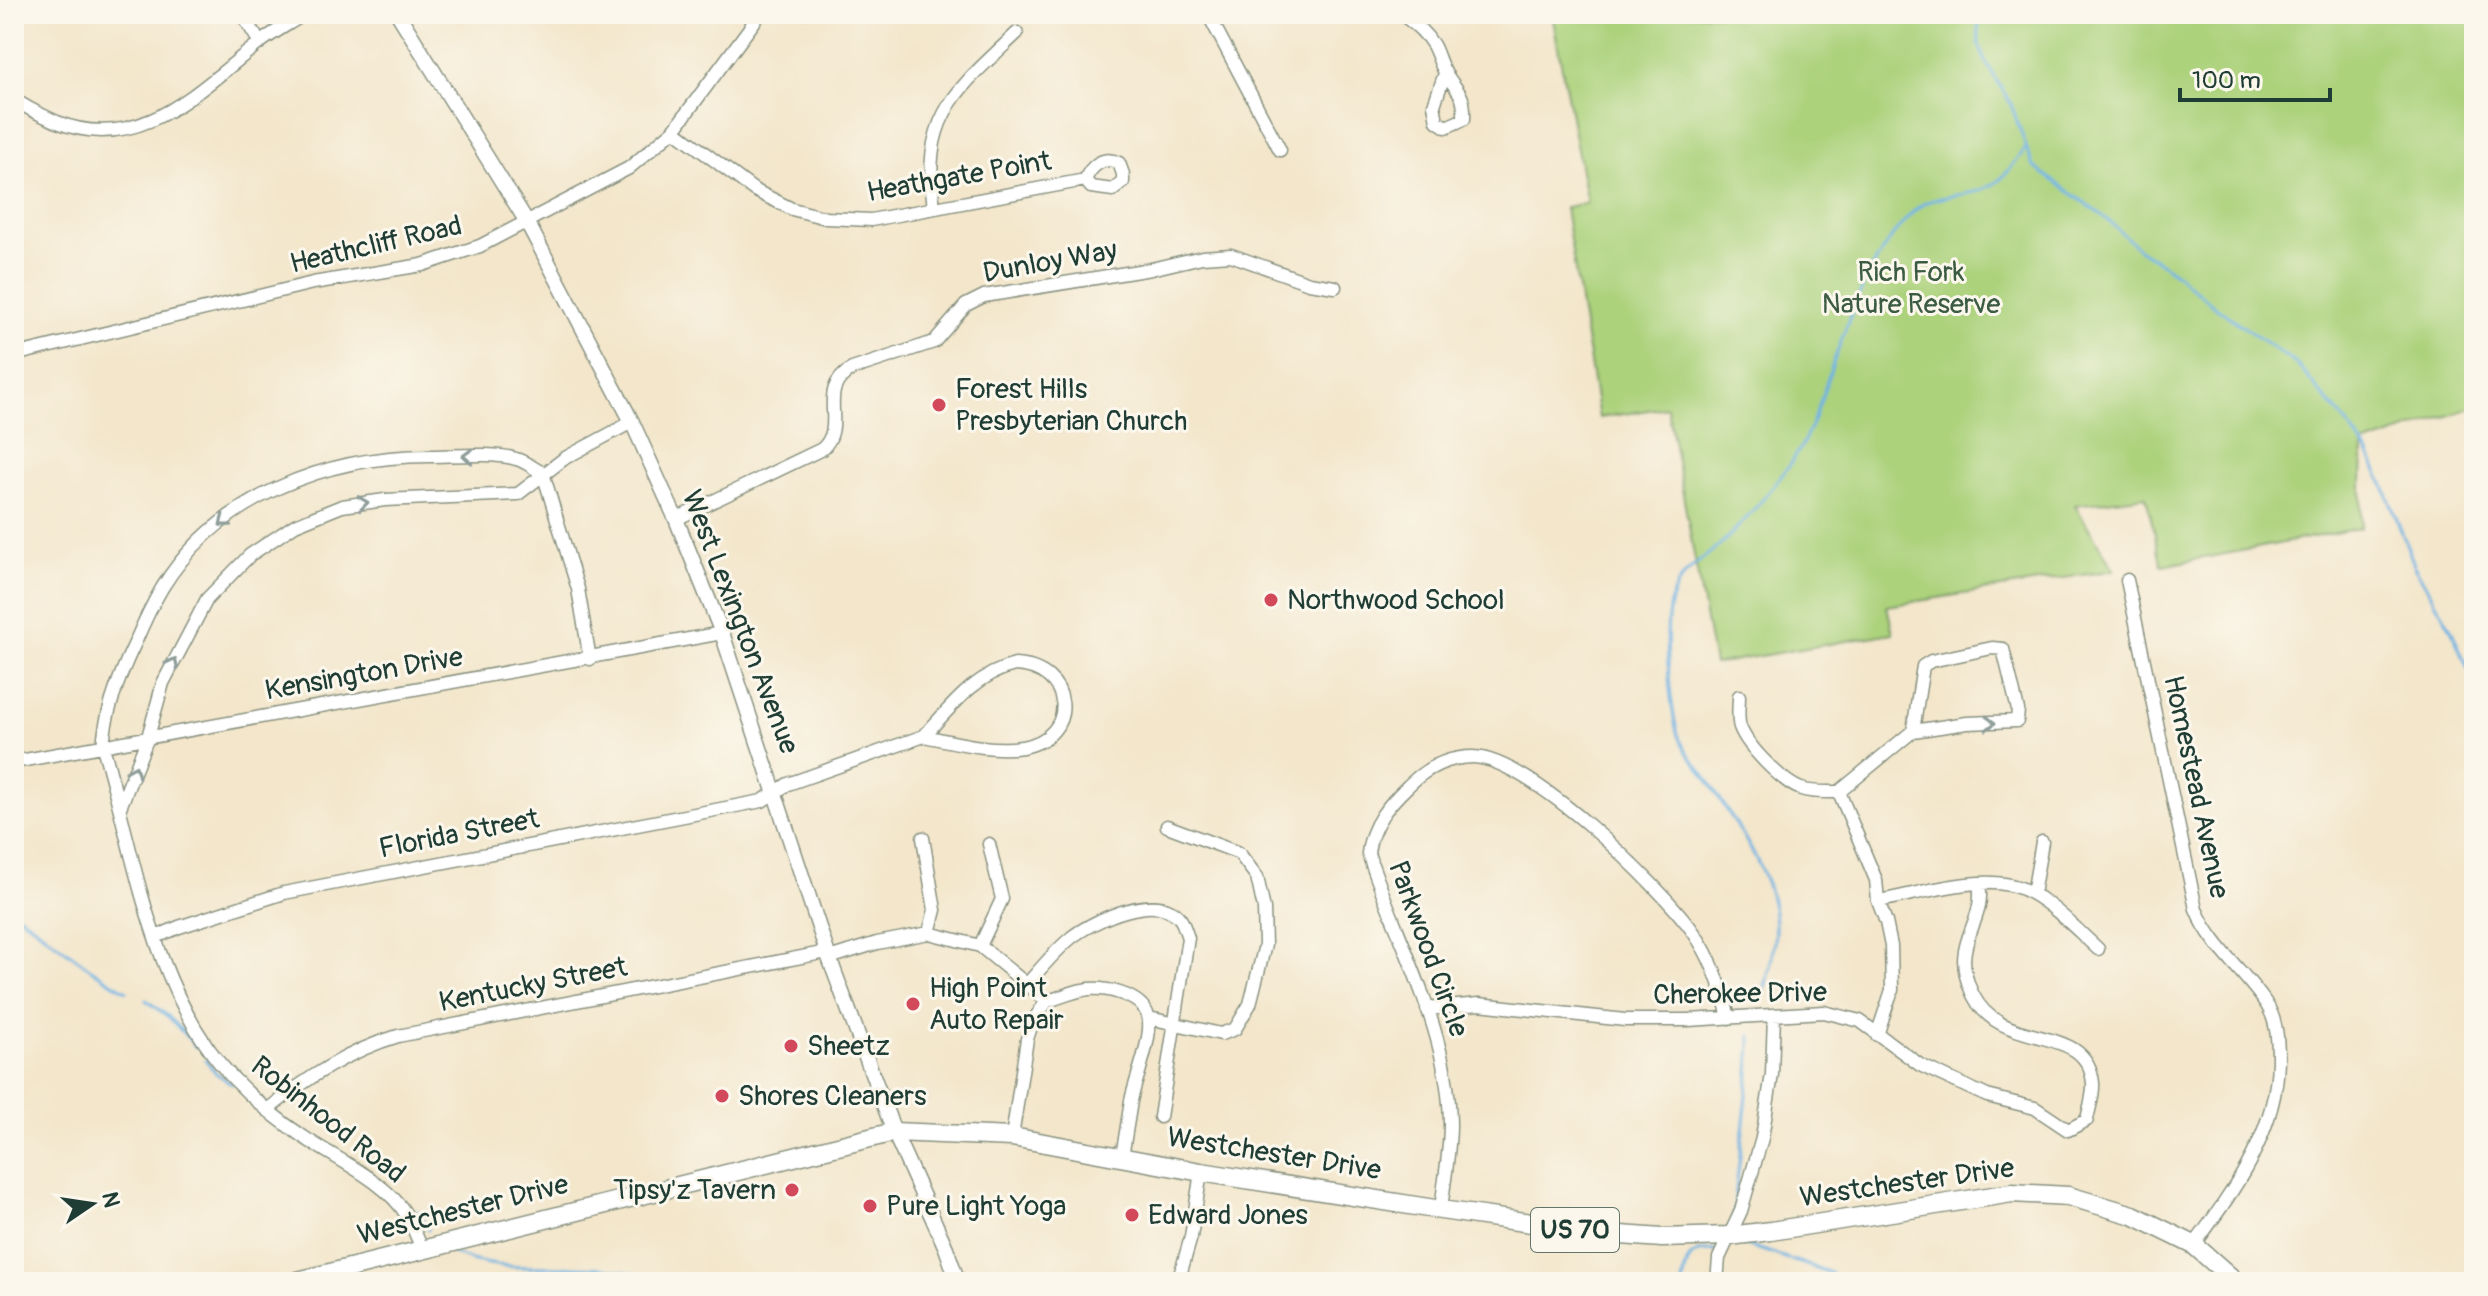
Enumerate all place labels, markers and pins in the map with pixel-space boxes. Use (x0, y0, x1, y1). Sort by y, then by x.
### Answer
place label: Forest Hills Presbyterian Church (955, 372, 1187, 439)
marker: Forest Hills Presbyterian Church (930, 396, 948, 414)
place label: Northwood School (1287, 583, 1505, 618)
marker: Northwood School (1262, 591, 1280, 609)
place label: High Point Auto Repair (929, 971, 1064, 1038)
marker: High Point Auto Repair (904, 995, 922, 1013)
place label: Sheetz (807, 1029, 890, 1064)
marker: Sheetz (782, 1037, 800, 1055)
place label: Shores Cleaners (738, 1079, 927, 1114)
marker: Shores Cleaners (713, 1087, 731, 1105)
place label: Tipsy'z Tavern (613, 1173, 776, 1208)
marker: Tipsy'z Tavern (783, 1181, 801, 1199)
place label: Pure Light Yoga (886, 1189, 1066, 1224)
marker: Pure Light Yoga (861, 1197, 879, 1215)
place label: Edward Jones (1148, 1198, 1308, 1233)
marker: Edward Jones (1123, 1206, 1141, 1224)

